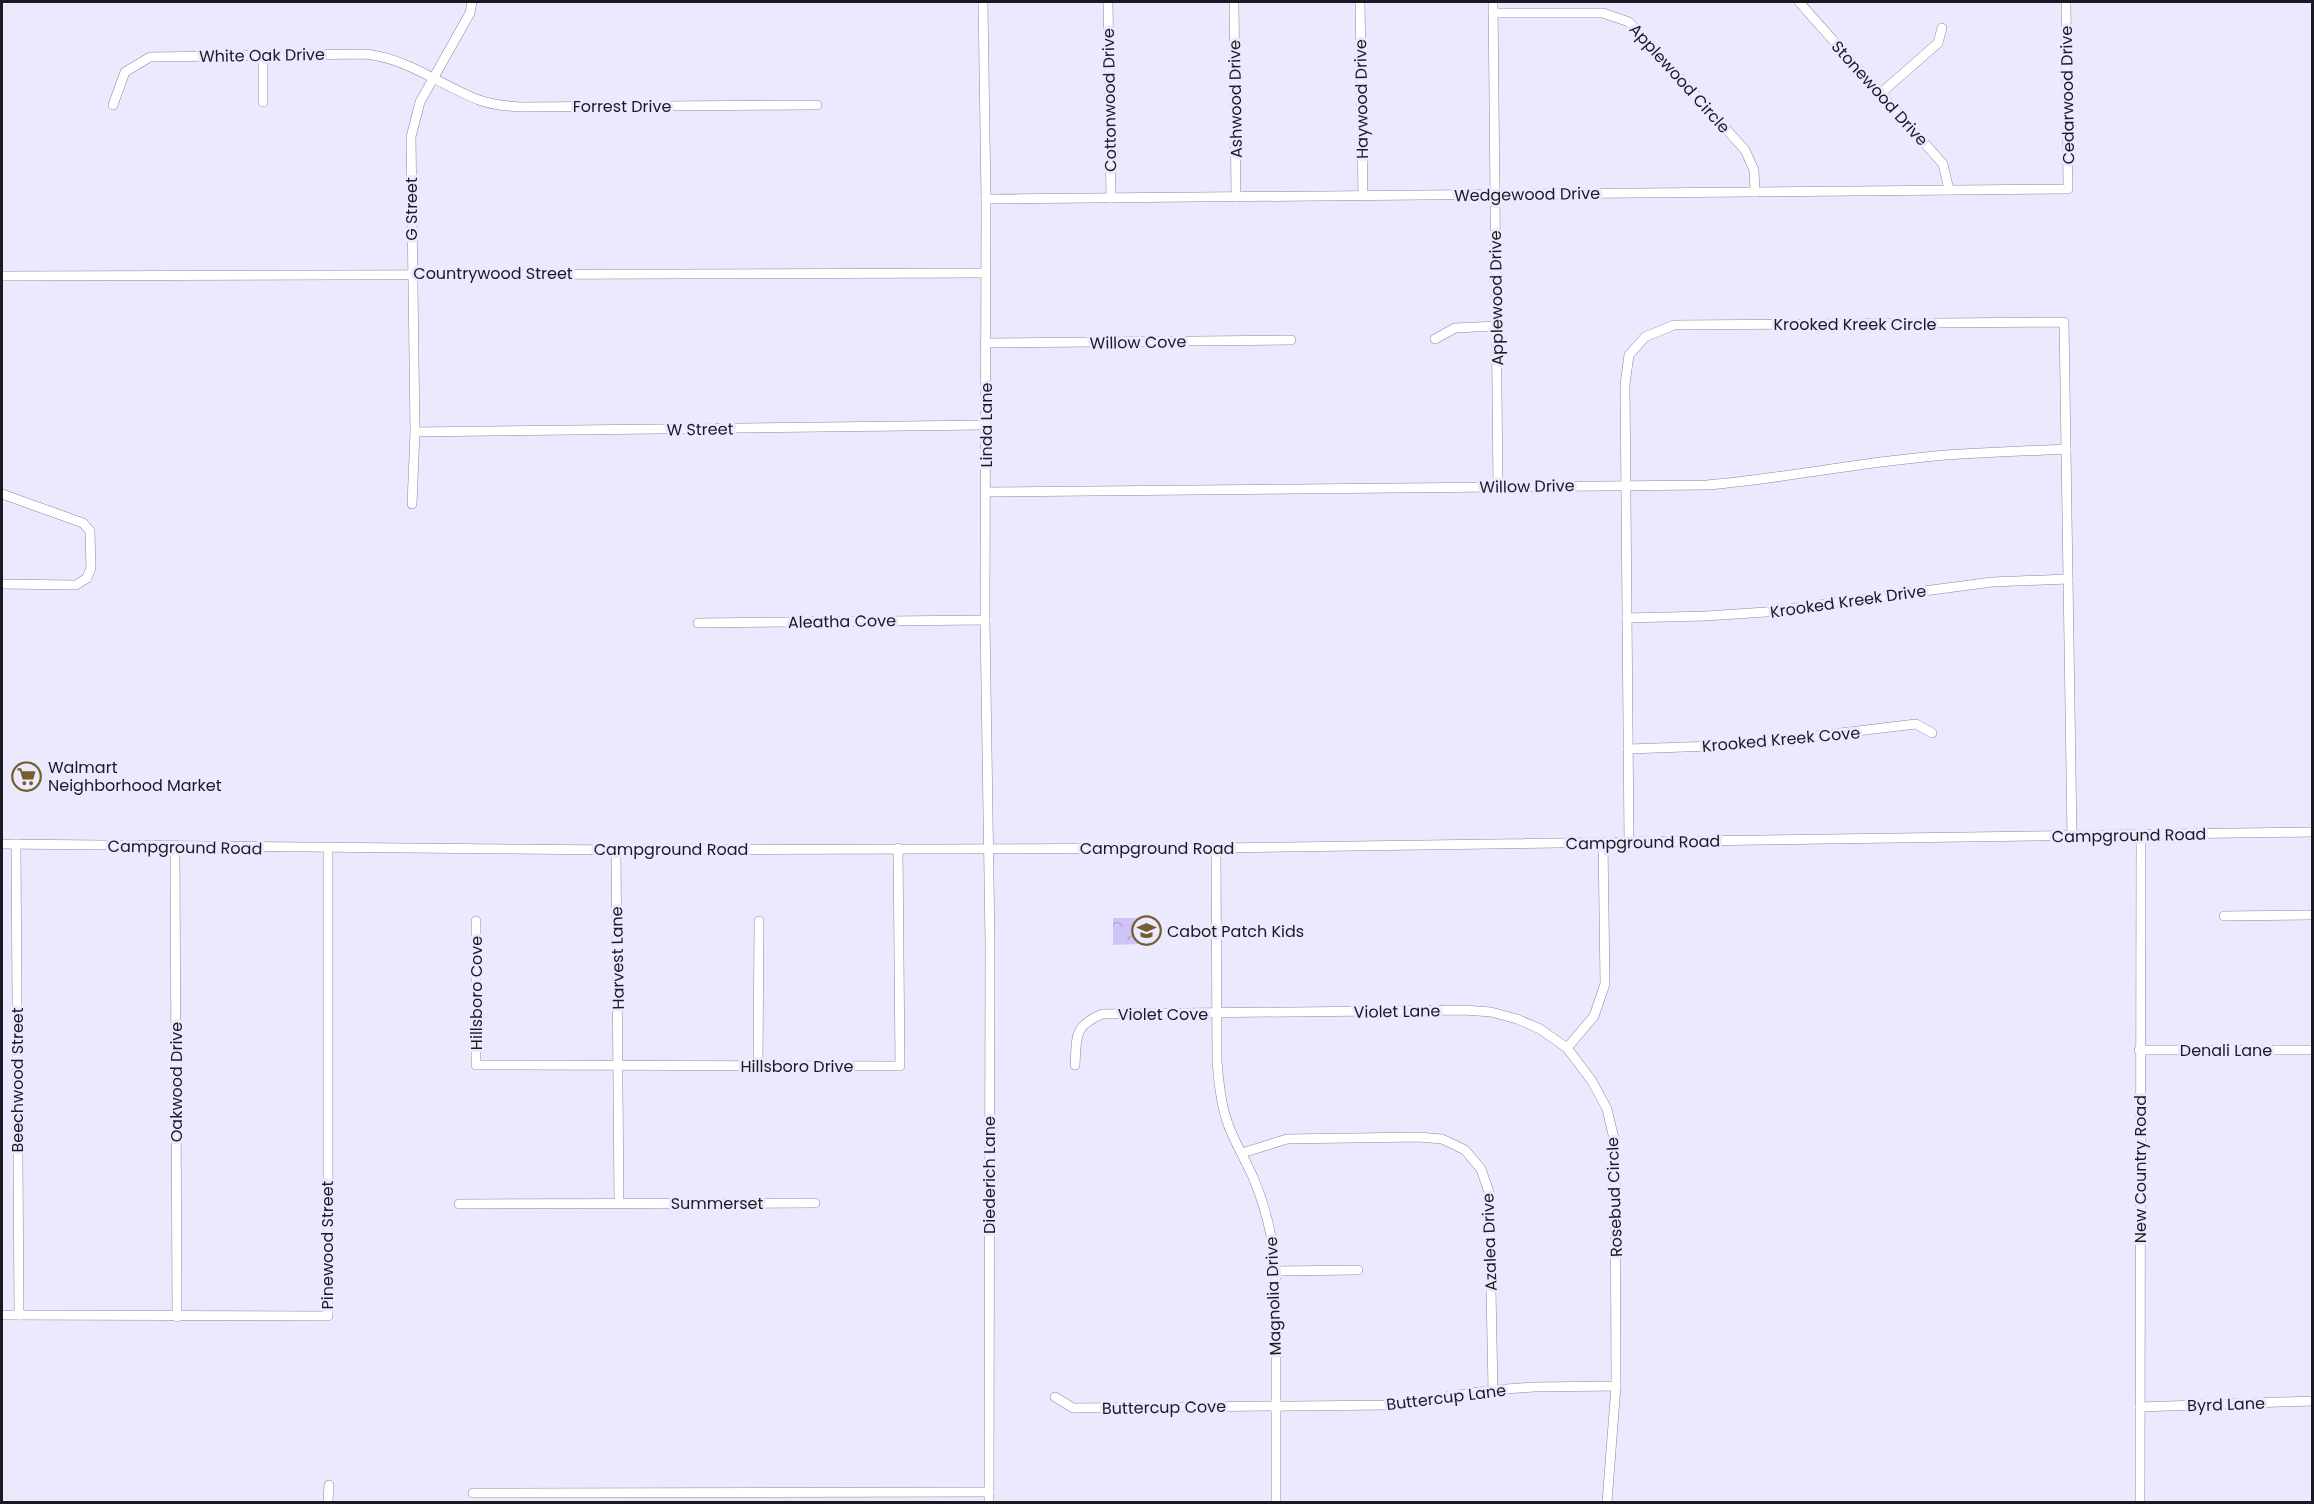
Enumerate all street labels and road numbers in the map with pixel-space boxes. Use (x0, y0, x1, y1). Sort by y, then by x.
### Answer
street label: Applewood Circle (1624, 18, 1735, 138)
street label: Cedarwood Drive (2055, 25, 2080, 165)
street label: Cottonwood Drive (1097, 28, 1122, 172)
street label: Stonewood Drive (1826, 36, 1933, 151)
street label: Haywood Drive (1349, 39, 1374, 159)
street label: Ashwood Drive (1223, 40, 1248, 158)
street label: White Oak Drive (199, 43, 325, 68)
street label: Forrest Drive (573, 95, 671, 118)
street label: G Street (400, 177, 423, 241)
street label: Wedgewood Drive (1454, 182, 1600, 207)
street label: Applewood Drive (1484, 230, 1509, 366)
street label: Countrywood Street (413, 262, 573, 285)
street label: Krooked Kreek Circle (1773, 313, 1937, 336)
street label: Willow Cove (1090, 330, 1187, 355)
street label: Linda Lane (975, 382, 998, 467)
street label: W Street (666, 417, 734, 442)
street label: Willow Drive (1479, 474, 1575, 499)
street label: Krooked Kreek Drive (1769, 579, 1928, 624)
street label: Aleatha Cove (788, 609, 896, 634)
street label: Krooked Kreek Cove (1701, 721, 1861, 758)
street label: Campground Road (2051, 823, 2207, 848)
street label: Campground Road (1565, 830, 1721, 855)
street label: Campground Road (107, 835, 263, 860)
street label: Campground Road (1080, 837, 1234, 860)
street label: Campground Road (594, 838, 748, 861)
street label: Harvest Lane (605, 906, 630, 1010)
street label: Hillsboro Cove (465, 936, 488, 1050)
street label: Violet Lane (1353, 999, 1441, 1024)
street label: Violet Cove (1118, 1003, 1208, 1026)
street label: Beechwood Street (6, 1007, 29, 1153)
street label: Oakwood Drive (165, 1022, 188, 1142)
street label: Denali Lane (2180, 1039, 2272, 1062)
street label: Hillsboro Drive (741, 1055, 854, 1078)
street label: New Country Road (2129, 1095, 2152, 1243)
street label: Diederich Lane (978, 1116, 1001, 1234)
street label: Rosebud Circle (1601, 1136, 1628, 1257)
street label: Pinewood Street (316, 1180, 339, 1309)
street label: Summerset (671, 1192, 763, 1215)
street label: Azalea Drive (1476, 1193, 1503, 1291)
street label: Magnolia Drive (1260, 1236, 1287, 1356)
street label: Buttercup Lane (1385, 1379, 1507, 1416)
street label: Byrd Lane (2187, 1392, 2265, 1417)
street label: Buttercup Cove (1102, 1395, 1226, 1420)

